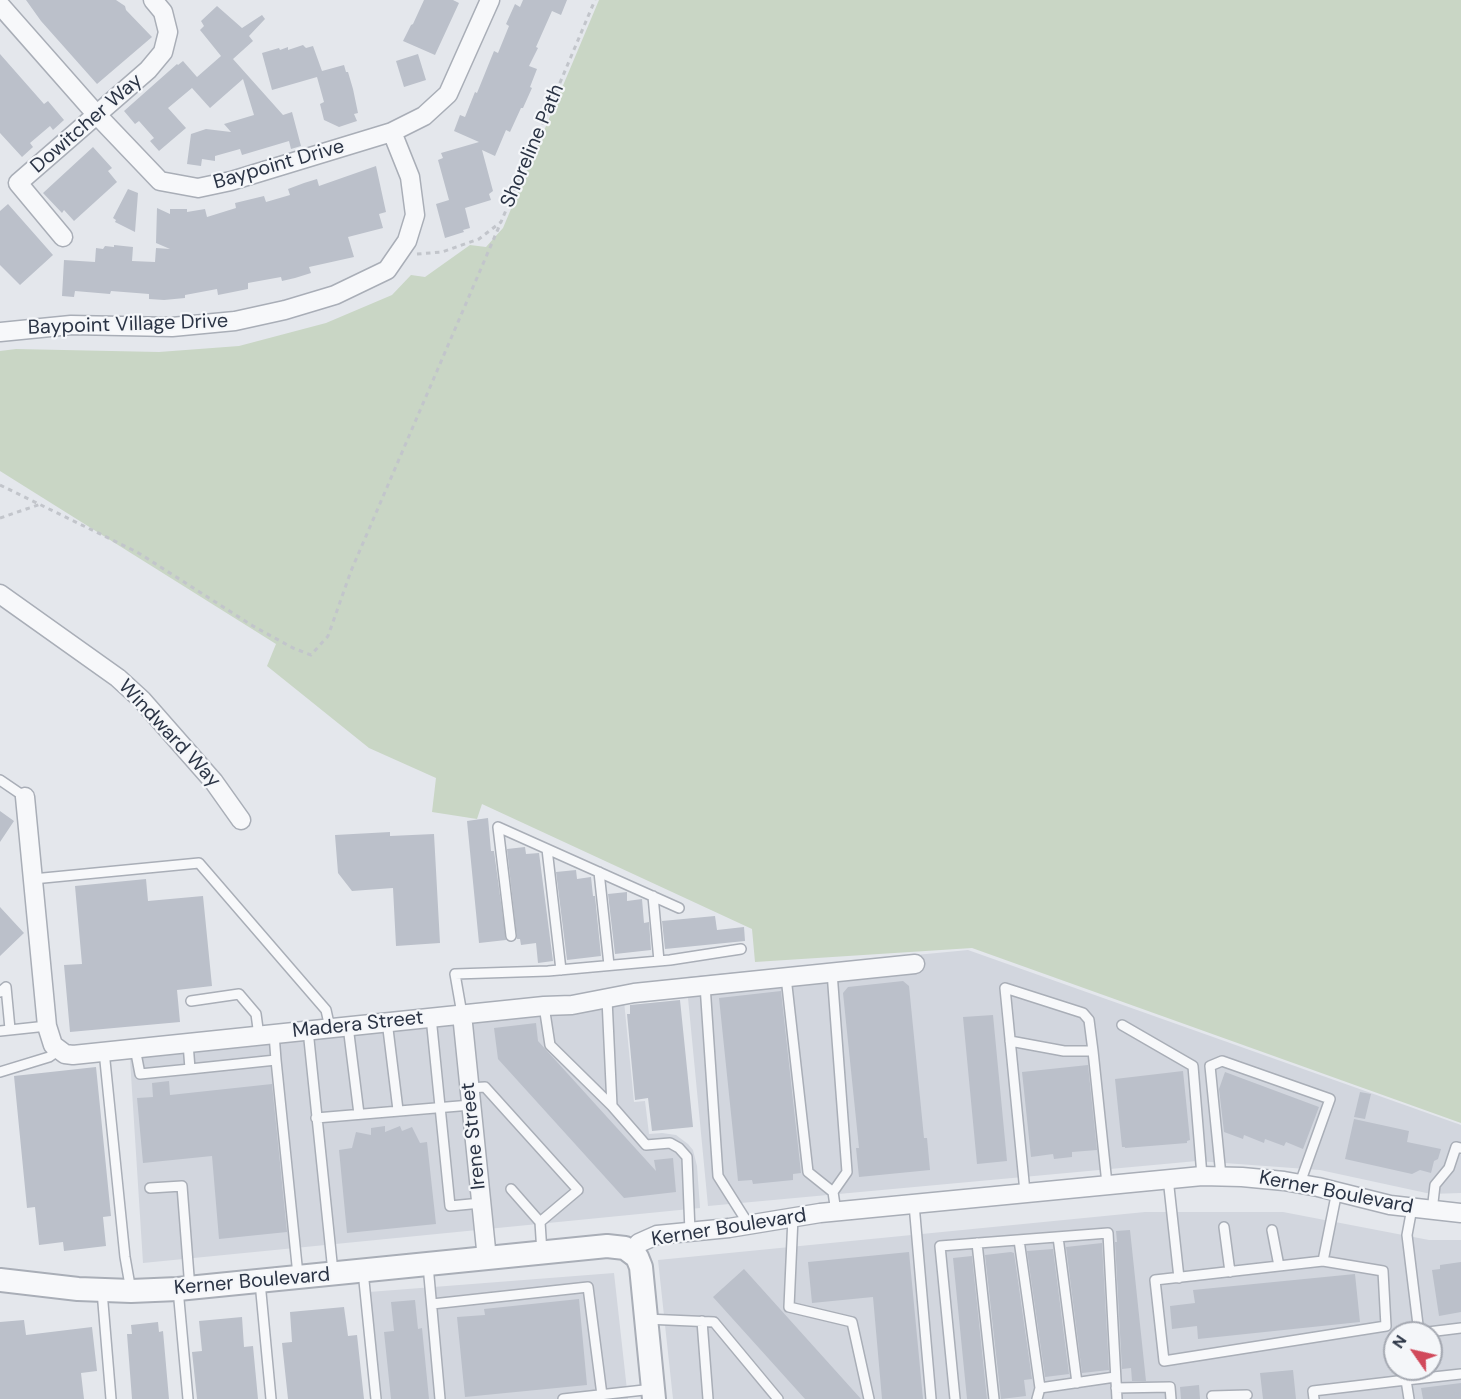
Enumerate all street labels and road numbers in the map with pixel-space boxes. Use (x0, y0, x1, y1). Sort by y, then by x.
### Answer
street label: Dowitcher Way (26, 69, 148, 179)
street label: Shoreline Path (496, 81, 570, 211)
street label: Baypoint Drive (211, 135, 347, 195)
street label: Baypoint Village Drive (27, 310, 229, 340)
street label: Windward Way (113, 675, 225, 793)
street label: Madera Street (291, 1006, 425, 1044)
street label: Irene Street (456, 1081, 492, 1191)
street label: Kerner Boulevard (1257, 1166, 1415, 1220)
street label: Kerner Boulevard (650, 1204, 808, 1252)
street label: Kerner Boulevard (173, 1263, 331, 1301)

